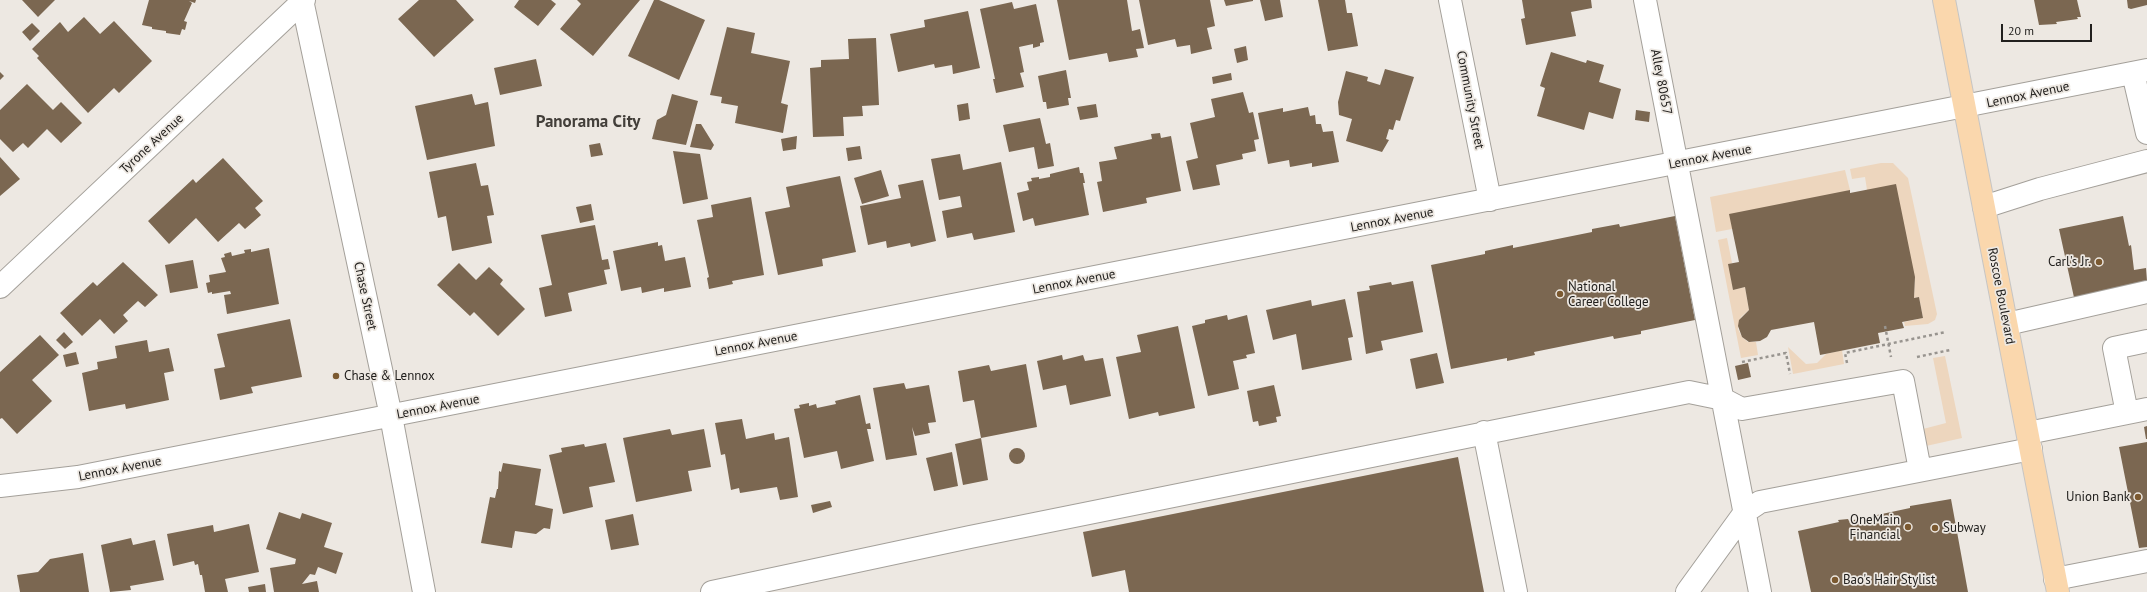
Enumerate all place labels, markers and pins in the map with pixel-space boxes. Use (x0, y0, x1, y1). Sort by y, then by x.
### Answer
place label: Carl's Jr. (2048, 254, 2091, 270)
marker: Carl's Jr. (2094, 257, 2104, 267)
place label: National Career College (1568, 279, 1649, 310)
marker: National Career College (1555, 289, 1565, 299)
place label: Chase & Lennox (344, 368, 435, 384)
marker: Chase & Lennox (331, 371, 341, 381)
place label: Union Bank (2066, 489, 2130, 505)
marker: Union Bank (2133, 492, 2143, 502)
place label: OneMain Financial (1850, 512, 1900, 543)
place label: Subway (1943, 520, 1986, 536)
marker: OneMain Financial (1903, 522, 1913, 532)
marker: Subway (1930, 523, 1940, 533)
place label: Bao's Hair Stylist (1843, 572, 1935, 588)
marker: Bao's Hair Stylist (1830, 575, 1840, 585)

